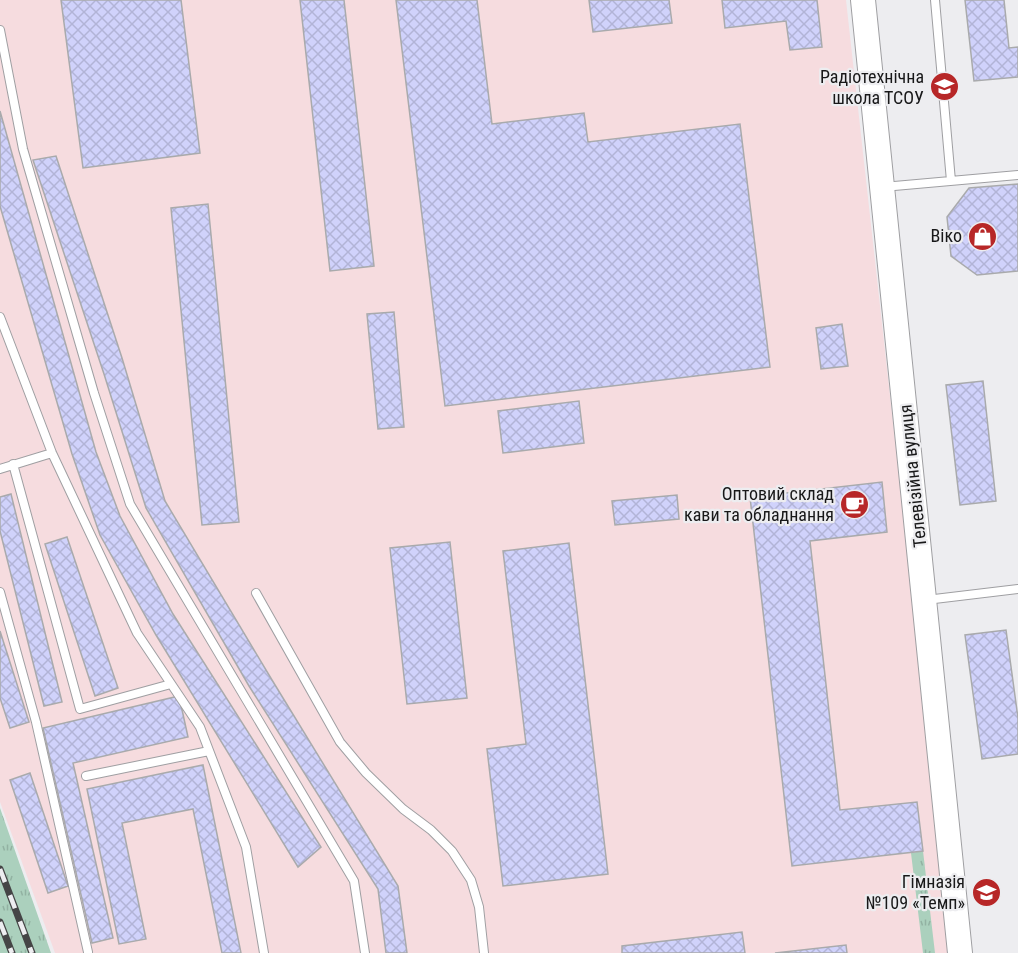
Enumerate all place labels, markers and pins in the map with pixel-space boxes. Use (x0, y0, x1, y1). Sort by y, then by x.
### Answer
place label: Радіотехнічна школа ТСОУ (820, 66, 924, 108)
school or university icon: Радіотехнічна школа ТСОУ (929, 71, 961, 103)
shop icon: Віко (967, 220, 999, 252)
place label: Віко (931, 225, 962, 246)
place label: Оптовий склад кави та обладнання (684, 483, 834, 525)
cafe icon: Оптовий склад кави та обладнання (839, 488, 871, 520)
place label: Гімназія №109 «Темп» (865, 871, 965, 913)
school or university icon: Гімназія №109 «Темп» (970, 876, 1002, 908)

